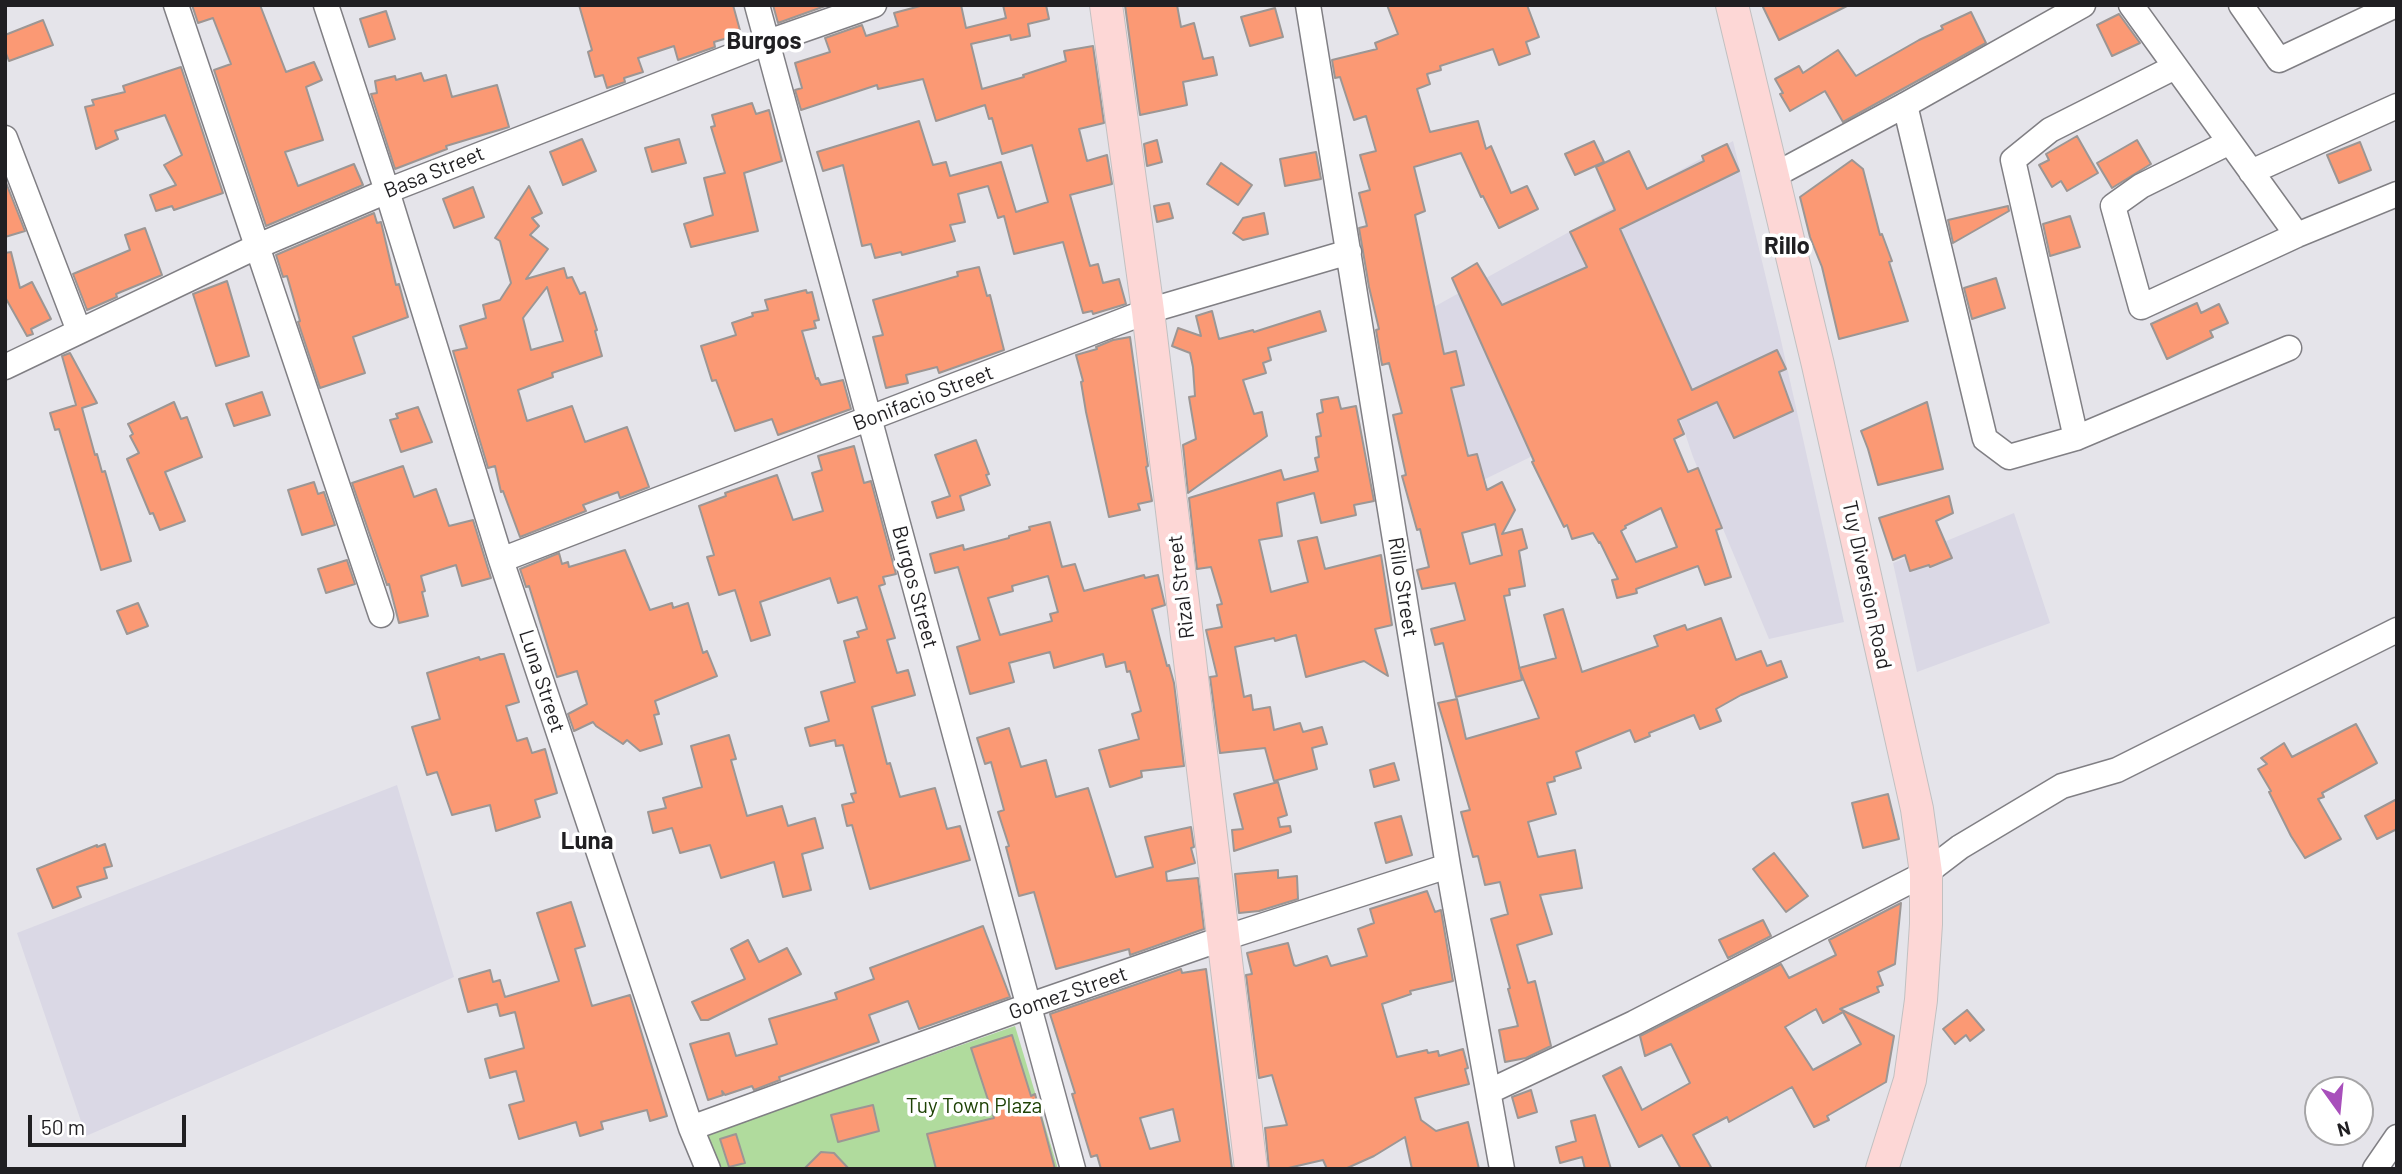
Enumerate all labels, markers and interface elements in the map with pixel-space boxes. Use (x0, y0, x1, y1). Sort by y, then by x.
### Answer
district label: Burgos (726, 27, 802, 55)
street label: Basa Street (380, 140, 488, 204)
district label: Rillo (1764, 232, 1810, 260)
street label: Bonifacio Street (849, 360, 997, 436)
street label: Tuy Diversion Road (1837, 498, 1897, 672)
street label: Burgos Street (887, 523, 943, 651)
street label: Rizal Street (1162, 534, 1200, 640)
street label: Rillo Street (1383, 535, 1423, 639)
street label: Luna Street (514, 626, 570, 736)
district label: Luna (561, 827, 613, 855)
street label: Gomez Street (1005, 961, 1131, 1025)
north arrow (2304, 1076, 2374, 1146)
park label: Tuy Town Plaza (906, 1093, 1042, 1119)
scale bar (32, 1100, 189, 1144)
text: 50 m (41, 1114, 85, 1139)
text: N (2335, 1117, 2353, 1143)

